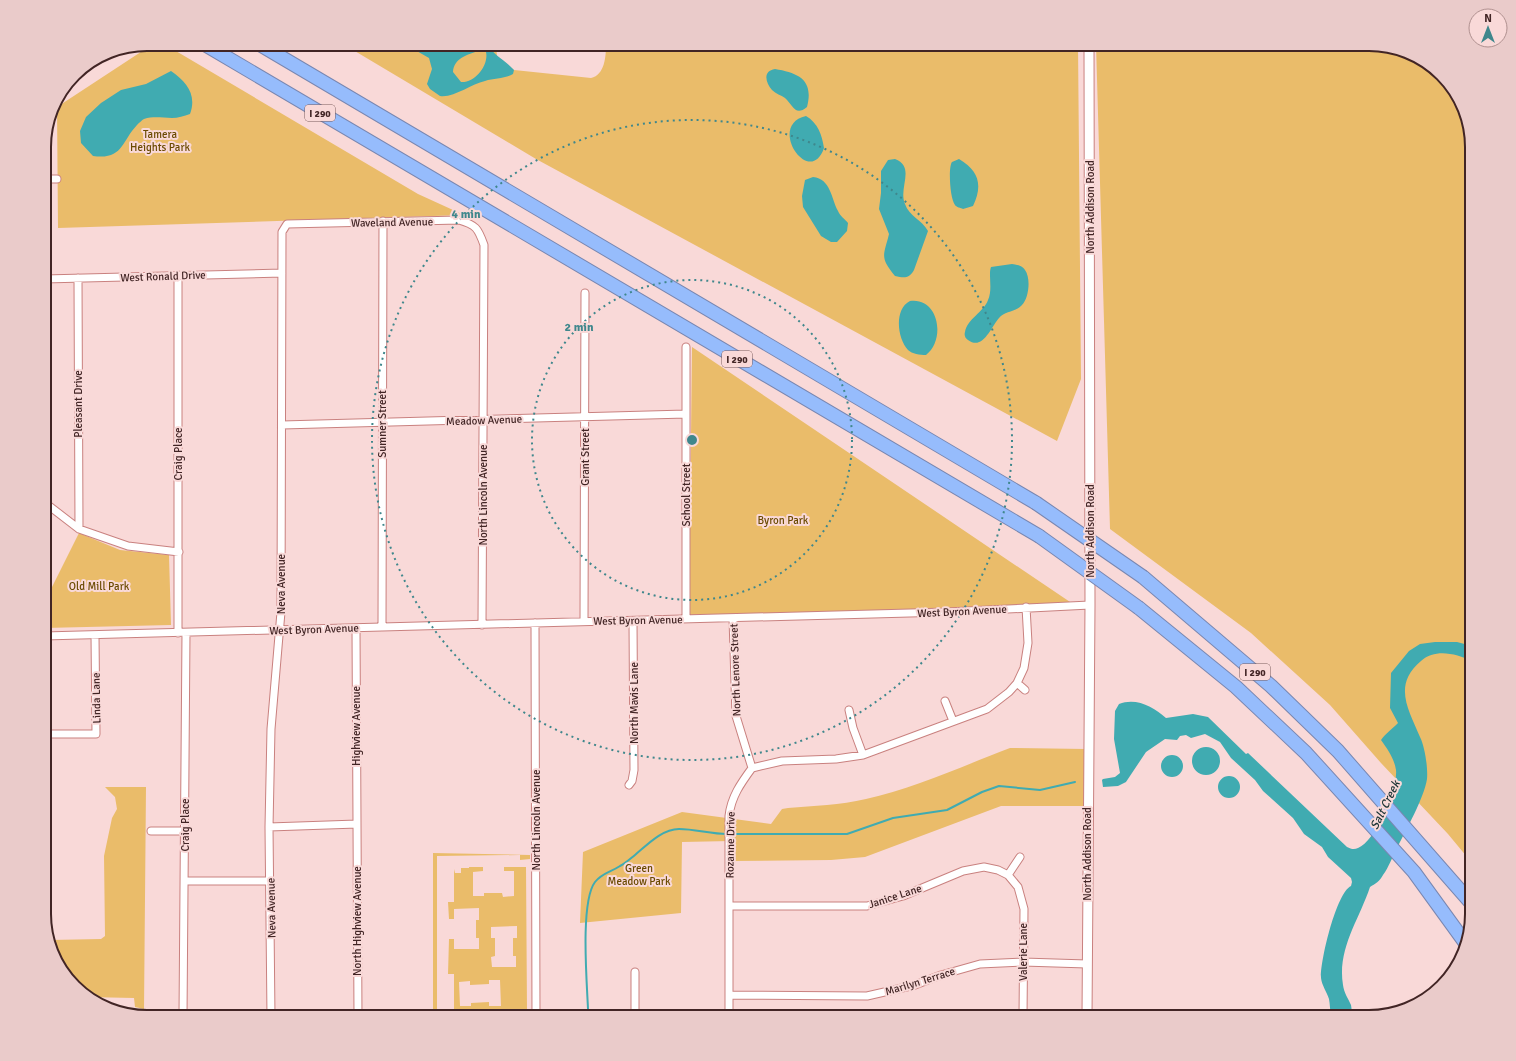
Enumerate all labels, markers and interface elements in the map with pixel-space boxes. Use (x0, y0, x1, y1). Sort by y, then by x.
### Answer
north arrow (1468, 8, 1508, 48)
text: N (1484, 12, 1492, 25)
road number: I 290 (305, 105, 335, 121)
park label: Tamera Heights Park (130, 128, 190, 154)
street label: North Addison Road (1084, 160, 1097, 254)
text: 4 min (452, 207, 481, 222)
street label: Waveland Avenue (351, 215, 433, 230)
street label: West Ronald Drive (120, 269, 206, 284)
text: 2 min (565, 320, 594, 335)
road number: I 290 (722, 351, 752, 367)
street label: Pleasant Drive (72, 370, 85, 438)
street label: Sumner Street (376, 390, 389, 458)
street label: Meadow Avenue (446, 413, 522, 428)
street label: Craig Place (172, 427, 185, 481)
street label: Grant Street (579, 428, 592, 486)
centre of rings (685, 433, 699, 447)
street label: North Lincoln Avenue (477, 444, 490, 546)
street label: School Street (680, 463, 693, 527)
street label: North Addison Road (1084, 484, 1097, 578)
park label: Byron Park (758, 514, 809, 527)
street label: Neva Avenue (275, 554, 288, 614)
park label: Old Mill Park (69, 580, 130, 593)
street label: West Byron Avenue (917, 603, 1007, 620)
street label: West Byron Avenue (593, 613, 683, 628)
street label: West Byron Avenue (269, 621, 359, 638)
street label: North Lenore Street (727, 623, 744, 717)
street label: North Mavis Lane (628, 662, 641, 744)
road number: I 290 (1240, 664, 1270, 680)
street label: Linda Lane (90, 672, 103, 724)
street label: Highview Avenue (350, 686, 363, 766)
street label: North Lincoln Avenue (530, 769, 543, 871)
water label: Salt Creek (1367, 778, 1404, 832)
street label: Craig Place (179, 798, 192, 852)
street label: North Addison Road (1081, 807, 1094, 901)
street label: Rozanne Drive (723, 811, 738, 879)
park label: Green Meadow Park (608, 862, 671, 888)
street label: North Highview Avenue (351, 866, 364, 976)
street label: Neva Avenue (264, 878, 279, 938)
street label: Janice Lane (867, 882, 923, 911)
street label: Valerie Lane (1017, 923, 1030, 981)
street label: Marilyn Terrace (884, 965, 957, 998)

